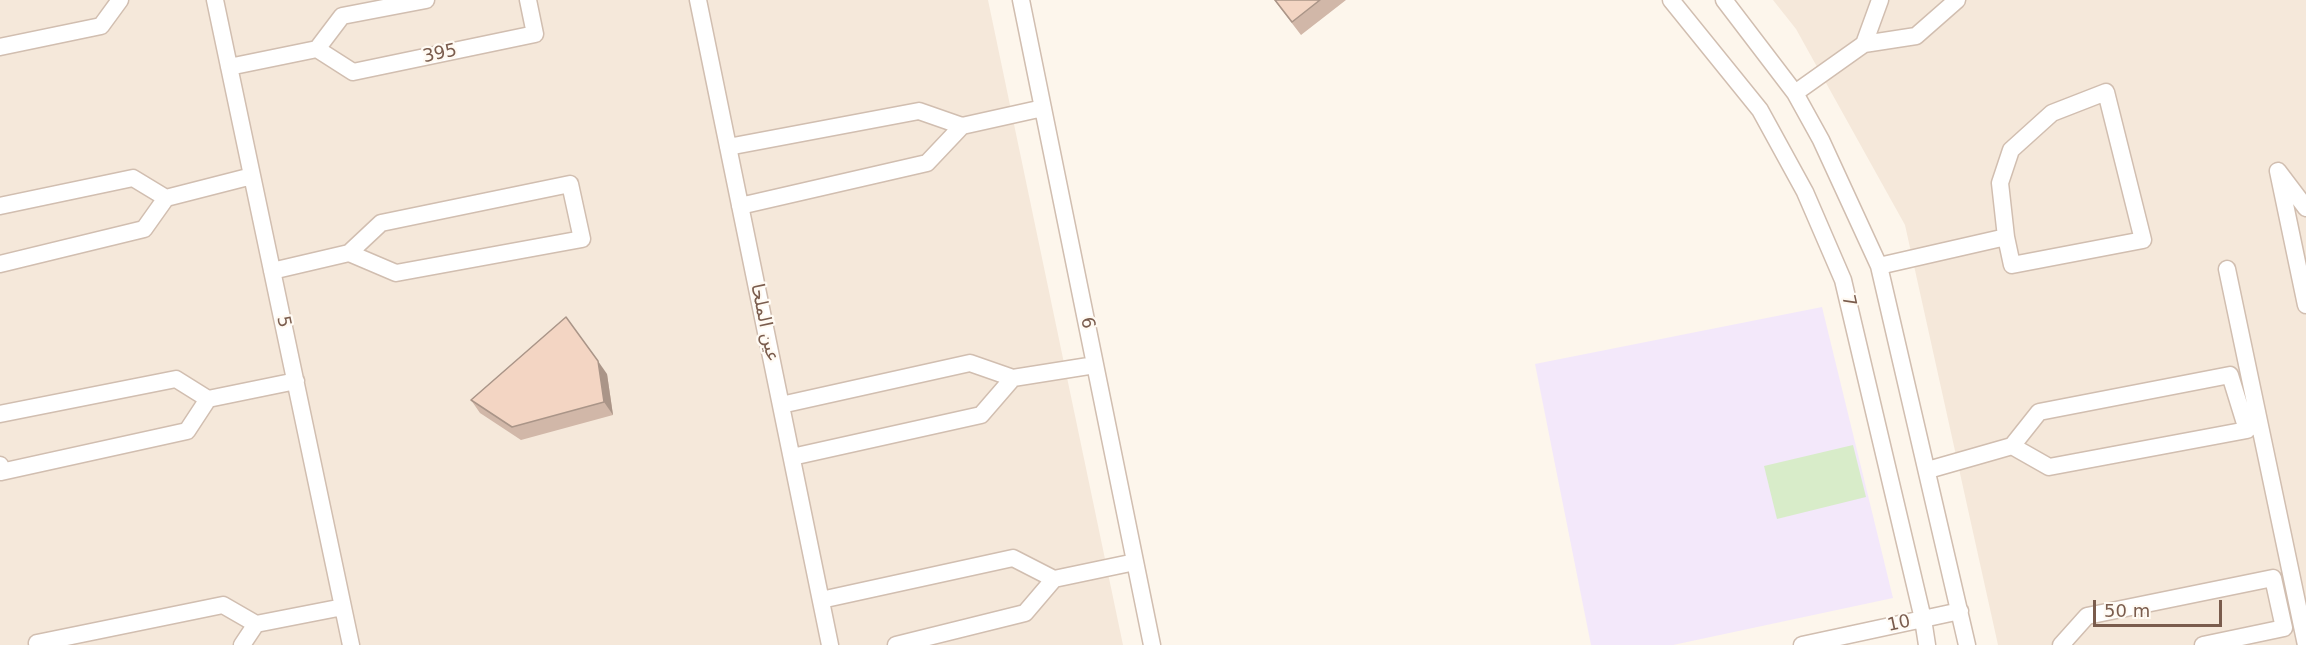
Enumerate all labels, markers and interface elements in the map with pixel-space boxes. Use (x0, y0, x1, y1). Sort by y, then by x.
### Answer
street label: 395 (421, 40, 459, 68)
street label: عين الملحا (745, 282, 783, 364)
street label: 7 (1836, 293, 1860, 309)
street label: 5 (271, 314, 295, 330)
street label: 6 (1075, 315, 1099, 331)
scale bar (2096, 588, 2225, 626)
text: 50 m (2104, 600, 2150, 621)
street label: 10 (1886, 611, 1912, 637)

